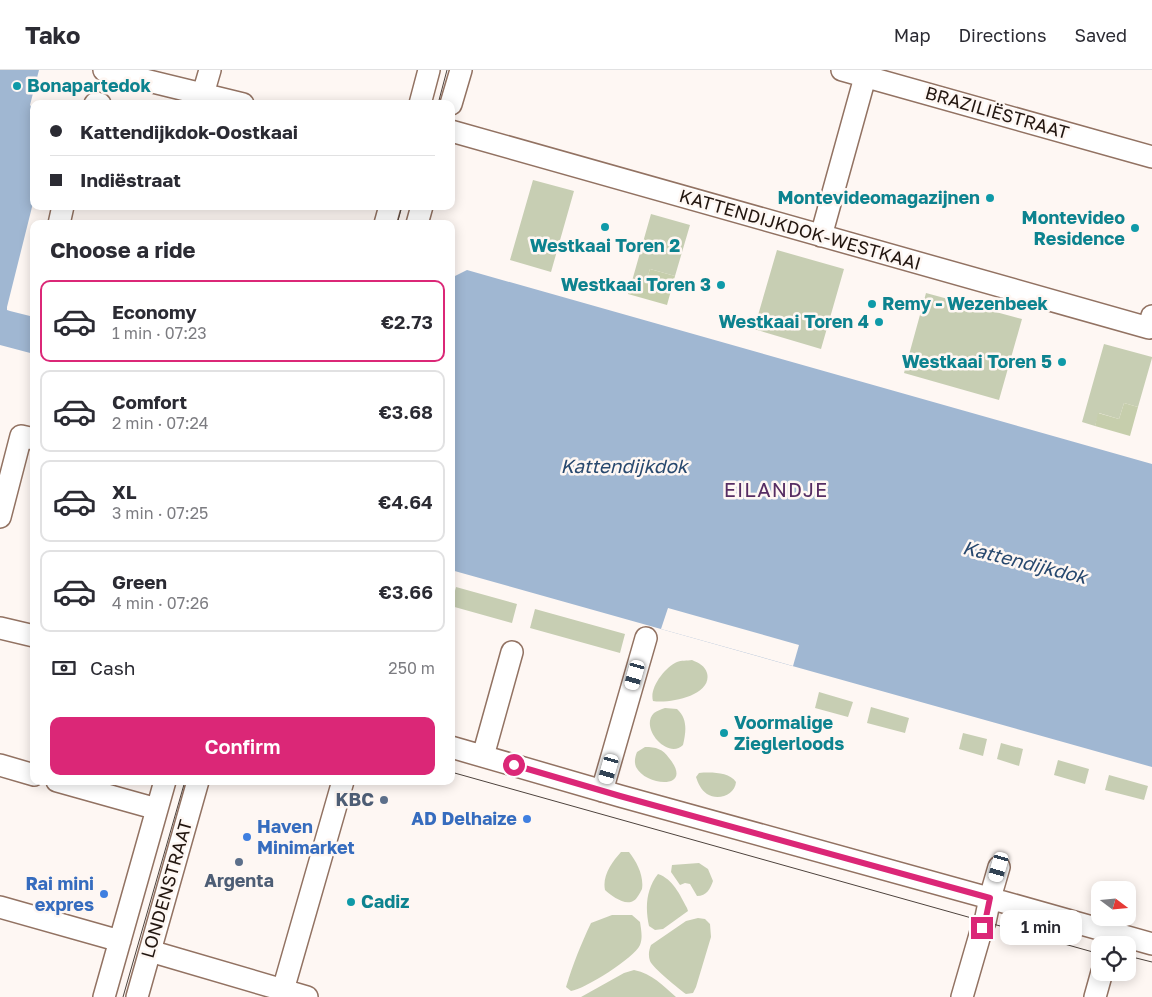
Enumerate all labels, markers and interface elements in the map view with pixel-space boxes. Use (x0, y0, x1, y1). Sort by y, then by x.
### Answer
text: Tako (25, 20, 80, 49)
text: Map (894, 24, 930, 46)
text: Directions (958, 24, 1046, 46)
text: Saved (1074, 24, 1127, 46)
place label: Bonapartedok (27, 74, 151, 96)
marker: Bonapartedok (11, 80, 23, 92)
street label: BRAZILIËSTRAAT (923, 81, 1072, 143)
text: Kattendijkdok-Oostkaai (80, 120, 298, 143)
text: Indiëstraat (80, 168, 181, 191)
street label: KATTENDIJKDOK-WESTKAAI (677, 184, 924, 274)
place label: Montevideomagazijnen (777, 186, 980, 208)
marker: Montevideomagazijnen (984, 192, 996, 204)
place label: Montevideo Residence (1022, 206, 1125, 249)
marker: Westkaai Toren 2 (599, 221, 611, 233)
marker: Montevideo Residence (1129, 222, 1141, 234)
place label: Westkaai Toren 2 (530, 234, 680, 256)
text: Choose a ride (50, 236, 196, 263)
place label: Westkaai Toren 3 (561, 273, 711, 295)
marker: Westkaai Toren 3 (715, 279, 727, 291)
place label: Remy - Wezenbeek (882, 292, 1049, 314)
marker: Remy - Wezenbeek (866, 298, 878, 310)
icon: car (52, 299, 97, 344)
text: Economy (112, 300, 197, 323)
text: €2.73 (381, 310, 433, 333)
place label: Westkaai Toren 4 (718, 310, 869, 332)
marker: Westkaai Toren 4 (873, 316, 885, 328)
text: 1 min · 07:23 (112, 323, 207, 343)
place label: Westkaai Toren 5 (902, 350, 1052, 372)
marker: Westkaai Toren 5 (1056, 356, 1068, 368)
icon: car (52, 389, 97, 434)
text: Comfort (112, 390, 187, 413)
text: €3.68 (379, 400, 433, 423)
text: 2 min · 07:24 (112, 413, 209, 433)
water label: Kattendijkdok (560, 454, 690, 477)
district label: EILANDJE (724, 477, 828, 501)
icon: car (52, 479, 97, 524)
text: XL (112, 480, 137, 503)
text: €4.64 (378, 490, 433, 513)
text: 3 min · 07:25 (112, 503, 208, 523)
water label: Kattendijkdok (961, 535, 1092, 589)
icon: car (52, 569, 97, 614)
text: Green (112, 570, 167, 593)
text: €3.66 (379, 580, 433, 603)
text: 4 min · 07:26 (112, 593, 209, 613)
icon: cash (50, 654, 78, 682)
text: Cash (90, 656, 135, 679)
text: 250 m (388, 658, 435, 678)
car (623, 659, 646, 691)
place label: Voormalige Zieglerloods (734, 711, 844, 754)
button: Confirm (50, 717, 435, 775)
marker: Voormalige Zieglerloods (718, 727, 730, 739)
car (597, 753, 620, 785)
route start (503, 754, 525, 776)
place label: KBC (336, 788, 374, 810)
marker: KBC (378, 794, 390, 806)
place label: AD Delhaize (411, 807, 517, 829)
marker: AD Delhaize (521, 813, 533, 825)
place label: Haven Minimarket (257, 815, 355, 858)
street label: LONDENSTRAAT (136, 817, 196, 960)
marker: Haven Minimarket (241, 831, 253, 843)
car (987, 851, 1010, 883)
marker: Argenta (233, 856, 245, 868)
place label: Argenta (204, 869, 274, 891)
place label: Rai mini expres (25, 872, 94, 915)
north arrow (1091, 881, 1136, 926)
map controls (1091, 881, 1136, 981)
marker: Rai mini expres (98, 888, 110, 900)
place label: Cadiz (361, 890, 409, 912)
marker: Cadiz (345, 896, 357, 908)
callout: 1 min (1000, 910, 1082, 946)
route end (971, 917, 993, 939)
text: 1 min (1021, 917, 1061, 937)
button: locate (1091, 936, 1136, 981)

